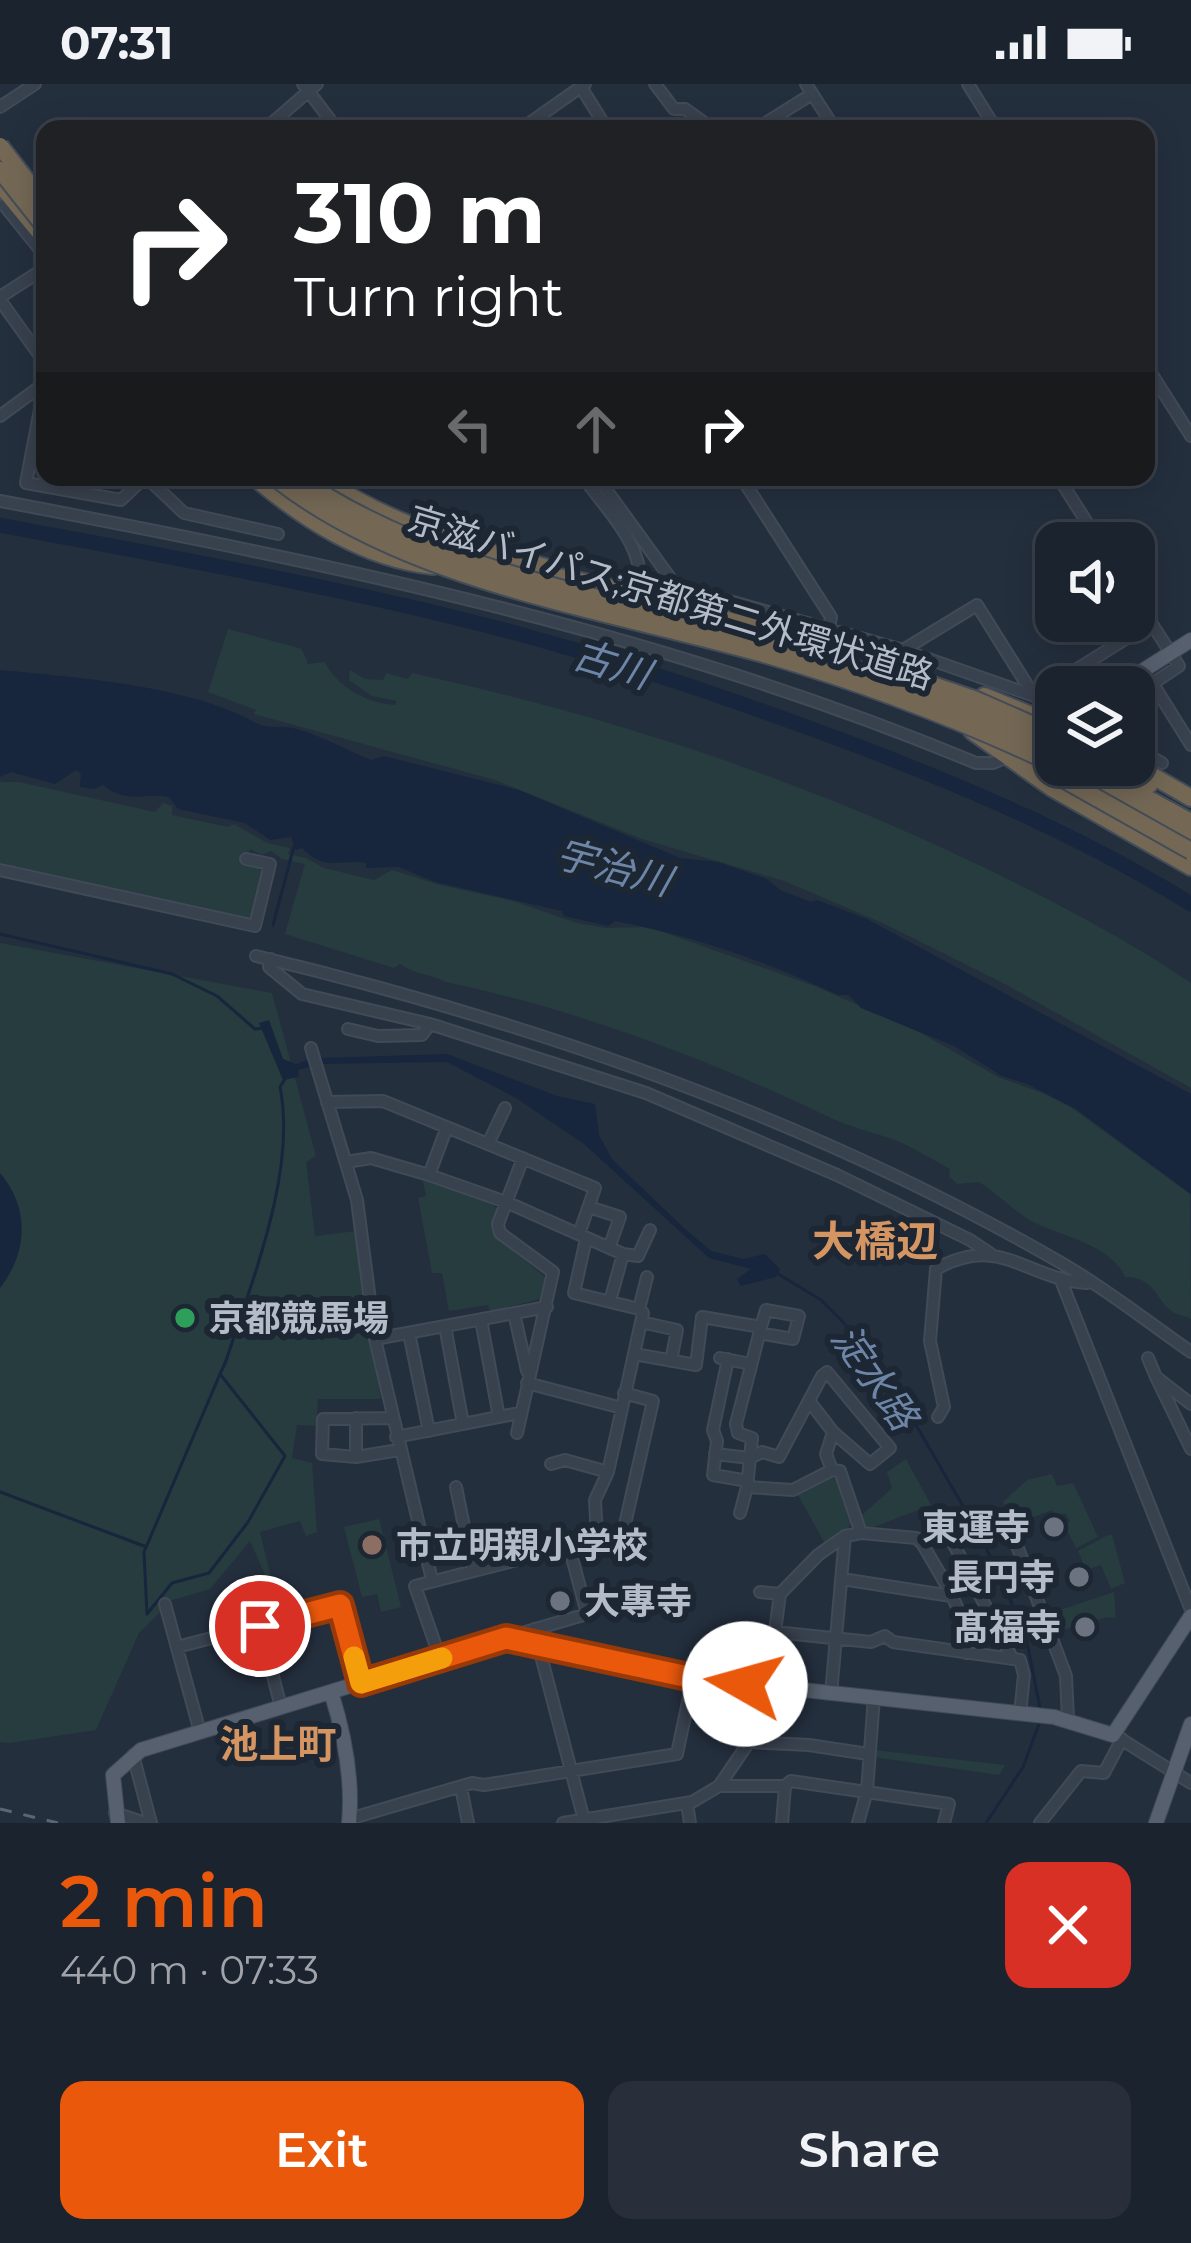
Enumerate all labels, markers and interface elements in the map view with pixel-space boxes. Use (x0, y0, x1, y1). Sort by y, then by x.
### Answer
text: 07:31 (60, 15, 173, 70)
text: 310 m (294, 162, 546, 264)
icon: right (96, 168, 252, 324)
text: Turn right (294, 264, 564, 330)
icon: left (437, 396, 503, 462)
icon: ahead (563, 396, 629, 462)
icon: right (689, 396, 755, 462)
street label: 京滋バイパス;京都第二外環状道路 (403, 496, 939, 698)
map controls (1035, 522, 1155, 786)
button: sound (1035, 522, 1155, 642)
water label: 古川 (568, 630, 660, 700)
button: layers (1035, 666, 1155, 786)
water label: 宇治川 (551, 829, 681, 906)
district label: 大橋辺 (812, 1215, 938, 1267)
place label: 京都競馬場 (209, 1296, 389, 1340)
marker: 京都競馬場 (172, 1305, 198, 1331)
water label: 淀水路 (822, 1315, 930, 1441)
place label: 東運寺 (922, 1505, 1030, 1549)
marker: 東運寺 (1041, 1514, 1067, 1540)
place label: 市立明親小学校 (396, 1523, 648, 1567)
marker: 市立明親小学校 (359, 1532, 385, 1558)
place label: 長円寺 (947, 1555, 1055, 1599)
marker: 長円寺 (1066, 1564, 1092, 1590)
pin (209, 1575, 311, 1677)
place label: 大專寺 (584, 1579, 692, 1623)
marker: 大專寺 (547, 1588, 573, 1614)
icon: arrive (227, 1593, 293, 1659)
place label: 髙福寺 (953, 1605, 1061, 1649)
marker: 髙福寺 (1072, 1614, 1098, 1640)
position arrow (682, 1621, 808, 1747)
district label: 池上町 (219, 1720, 337, 1768)
text: 2 min (60, 1857, 268, 1945)
button: close (1005, 1862, 1131, 1988)
text: 440 m · 07:33 (60, 1946, 319, 1994)
button: Exit (60, 2081, 584, 2219)
button: Share (608, 2081, 1131, 2219)

